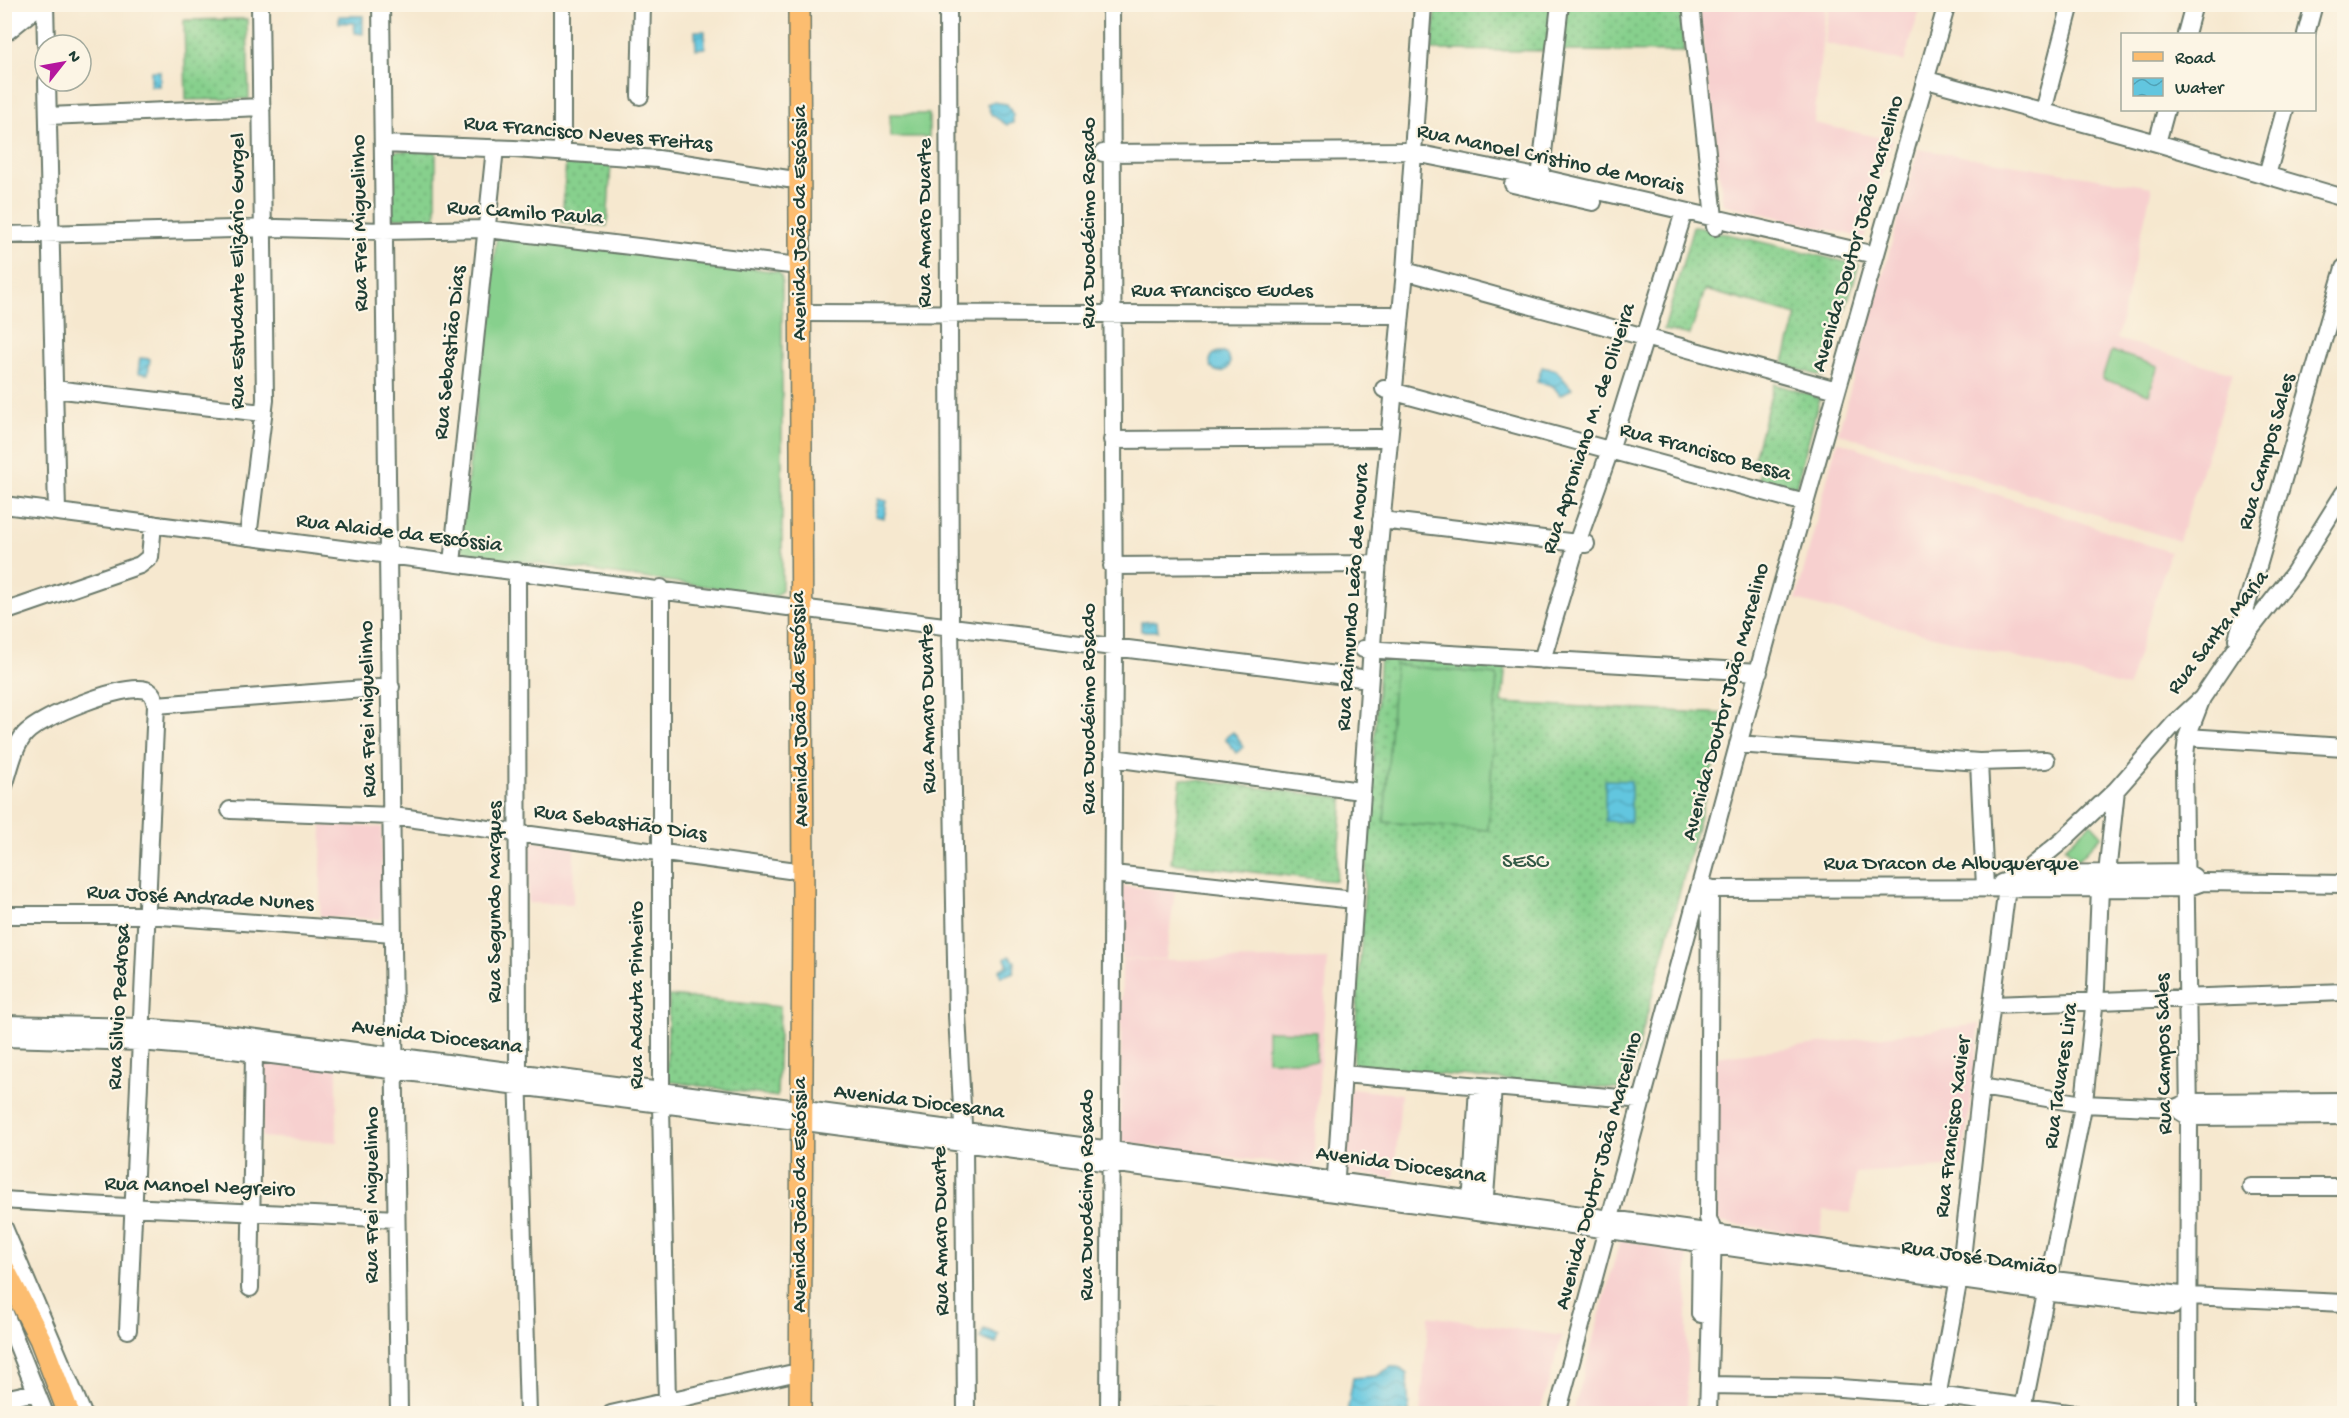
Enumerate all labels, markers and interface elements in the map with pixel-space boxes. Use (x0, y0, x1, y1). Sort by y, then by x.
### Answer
north arrow (33, 33, 93, 93)
legend (2121, 33, 2316, 111)
text: N (62, 48, 84, 67)
text: Road (2175, 49, 2216, 70)
text: Water (2175, 79, 2225, 100)
street label: Avenida Doutor João Marcelino (1807, 93, 1911, 375)
street label: Avenida João da Escóssia (788, 104, 814, 341)
street label: Rua Francisco Neves Freitas (462, 111, 715, 159)
street label: Rua Duodécimo Rosado (1077, 117, 1103, 329)
street label: Rua Manoel Cristino de Morais (1414, 119, 1687, 201)
street label: Rua Estudante Elizário Gurgel (226, 133, 252, 409)
street label: Rua Frei Miguelinho (346, 134, 376, 312)
street label: Rua Amaro Duarte (913, 138, 939, 308)
street label: Rua Camilo Paula (446, 196, 605, 232)
street label: Rua Sebastião Dias (429, 264, 473, 441)
street label: Rua Francisco Eudes (1131, 279, 1314, 305)
street label: Rua Aproniano M. de Oliveira (1537, 299, 1643, 558)
street label: Rua Campos Sales (2233, 370, 2303, 533)
street label: Rua Francisco Bessa (1616, 418, 1794, 489)
street label: Rua Raimundo Leão de Moura (1332, 461, 1376, 732)
street label: Rua Alaide da Escóssia (294, 508, 504, 560)
street label: Avenida Doutor João Marcelino (1677, 560, 1777, 844)
street label: Rua Santa Maria (2162, 565, 2276, 700)
street label: Avenida João da Escóssia (786, 590, 816, 827)
street label: Rua Duodécimo Rosado (1077, 603, 1103, 815)
street label: Rua Frei Miguelinho (354, 620, 384, 798)
street label: Rua Amaro Duarte (915, 623, 943, 794)
street label: Rua Sebastião Dias (532, 799, 709, 849)
street label: Rua Segundo Marques (483, 800, 509, 1003)
park label: SESC (1502, 850, 1550, 876)
street label: Rua Dracon de Albuquerque (1824, 852, 2079, 878)
street label: Rua José Andrade Nunes (86, 880, 315, 918)
street label: Rua Adauta Pinheiro (625, 901, 651, 1089)
street label: Rua Silvio Pedrosa (103, 923, 137, 1091)
street label: Rua Campos Sales (2151, 972, 2179, 1135)
street label: Rua Tavares Lira (2039, 1001, 2085, 1151)
street label: Avenida Diocesana (350, 1015, 525, 1061)
street label: Avenida Doutor João Marcelino (1550, 1029, 1650, 1313)
street label: Rua Francisco Xavier (1930, 1032, 1978, 1219)
street label: Avenida João da Escóssia (788, 1076, 814, 1313)
street label: Avenida Diocesana (832, 1080, 1007, 1126)
street label: Rua Duodécimo Rosado (1075, 1089, 1101, 1301)
street label: Rua Frei Miguelinho (360, 1106, 386, 1284)
street label: Avenida Diocesana (1314, 1141, 1489, 1191)
street label: Rua Amaro Duarte (928, 1145, 956, 1316)
street label: Rua Manoel Negreiro (104, 1172, 296, 1204)
street label: Rua José Damião (1899, 1235, 2059, 1283)

